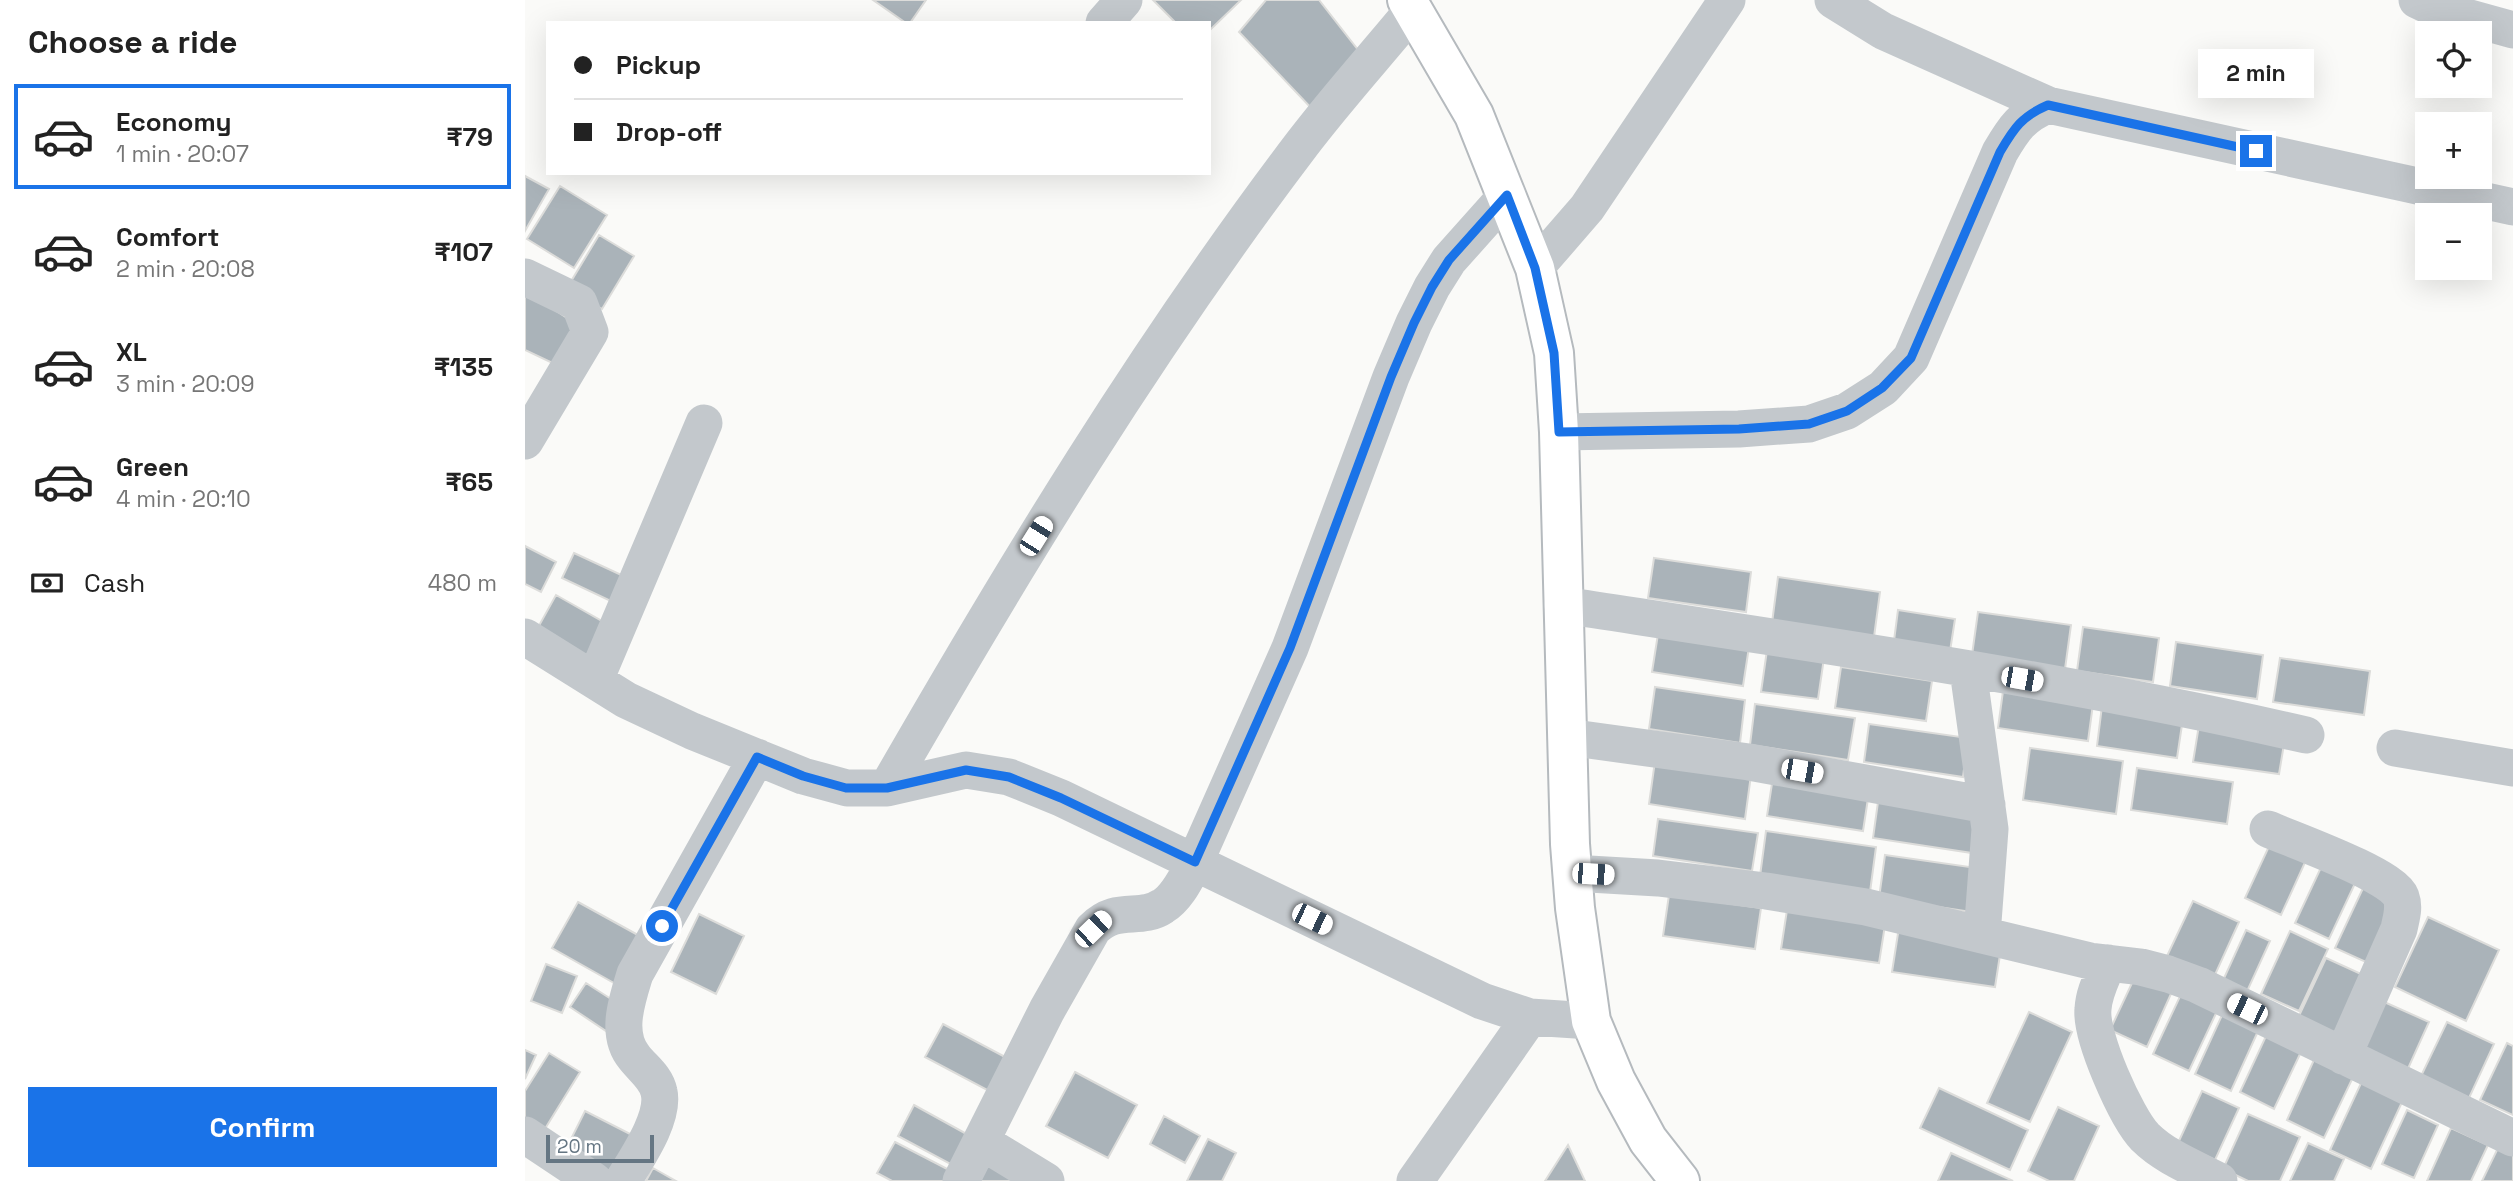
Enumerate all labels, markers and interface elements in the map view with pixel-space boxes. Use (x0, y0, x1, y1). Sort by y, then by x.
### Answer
map controls (2415, 21, 2492, 280)
button: locate (2415, 21, 2492, 98)
text: Choose a ride (28, 22, 238, 62)
text: Pickup (616, 48, 701, 82)
callout: 2 min (2198, 50, 2314, 99)
text: 2 min (2226, 58, 2286, 88)
icon: car (32, 105, 95, 168)
text: Economy (116, 105, 232, 139)
button: + (2415, 112, 2492, 189)
text: Drop-off (616, 115, 722, 149)
text: ₹79 (446, 120, 493, 154)
route end (2240, 135, 2272, 167)
text: 1 min · 20:07 (116, 139, 249, 169)
button: − (2415, 203, 2492, 280)
icon: car (32, 220, 95, 283)
text: Comfort (116, 220, 219, 254)
text: ₹107 (434, 235, 493, 269)
text: 2 min · 20:08 (116, 254, 255, 284)
icon: car (32, 335, 95, 398)
text: XL (116, 335, 147, 369)
text: ₹135 (434, 350, 493, 384)
text: 3 min · 20:09 (116, 369, 255, 399)
icon: car (32, 450, 95, 513)
text: Green (116, 450, 189, 484)
text: ₹65 (445, 465, 493, 499)
text: 4 min · 20:10 (116, 484, 251, 514)
car (1016, 513, 1057, 559)
icon: cash (28, 564, 66, 602)
text: Cash (84, 566, 145, 600)
text: 480 m (428, 568, 497, 598)
car (2000, 665, 2045, 693)
car (1780, 757, 1825, 785)
car (1572, 862, 1615, 886)
car (1289, 900, 1336, 938)
car (1071, 907, 1116, 951)
route start (646, 910, 678, 942)
car (2224, 990, 2271, 1028)
button: Confirm (28, 1087, 497, 1167)
scale bar (546, 1132, 655, 1164)
text: 20 m (557, 1134, 602, 1159)

